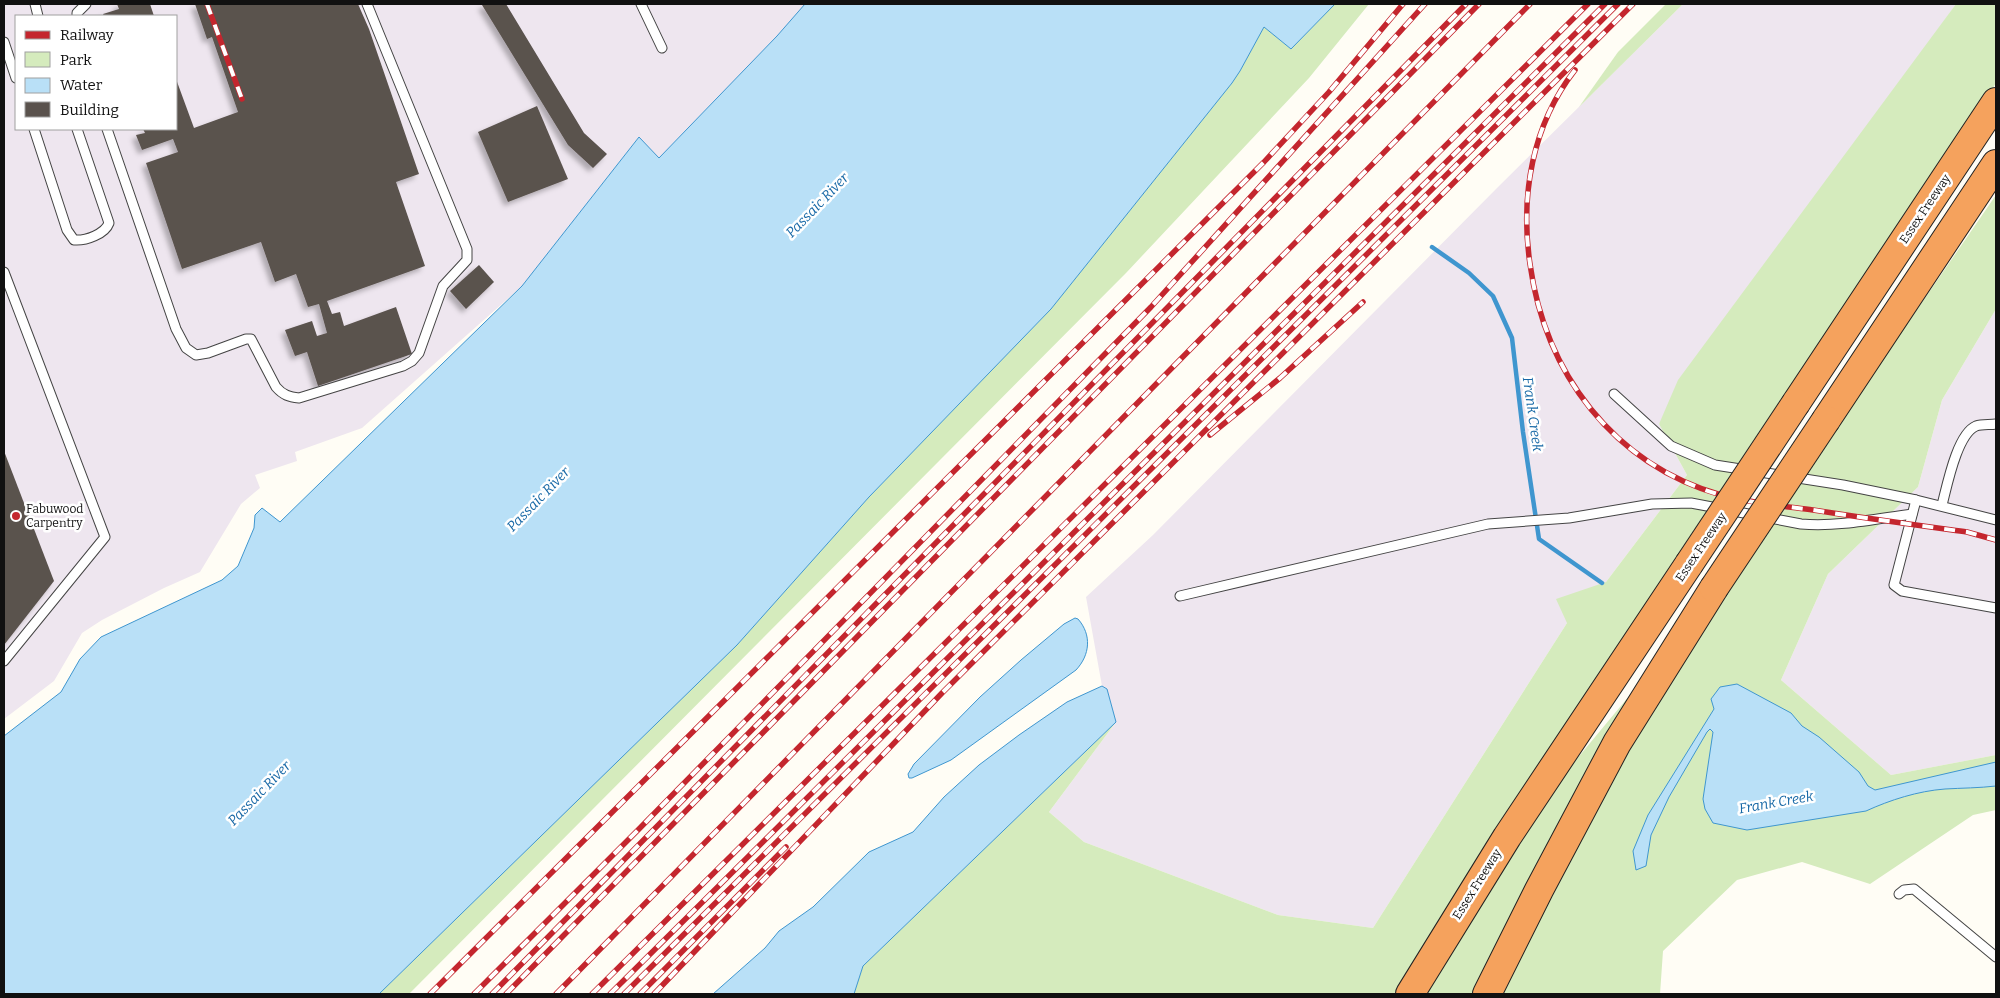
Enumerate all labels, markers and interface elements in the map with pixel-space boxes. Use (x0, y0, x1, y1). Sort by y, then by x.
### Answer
legend (15, 15, 178, 130)
text: Railway (60, 26, 114, 44)
text: Park (60, 51, 92, 69)
text: Water (60, 76, 103, 94)
text: Building (60, 101, 119, 119)
water label: Passaic River (782, 169, 853, 241)
street label: Essex Freeway (1897, 171, 1954, 246)
water label: Frank Creek (1519, 376, 1546, 453)
water label: Passaic River (503, 463, 574, 535)
place label: Fabuwood Carpentry (26, 502, 83, 530)
street label: Essex Freeway (1673, 509, 1730, 584)
marker: Fabuwood Carpentry (10, 510, 22, 522)
water label: Passaic River (224, 757, 295, 829)
water label: Frank Creek (1738, 788, 1815, 817)
street label: Essex Freeway (1450, 846, 1505, 922)

